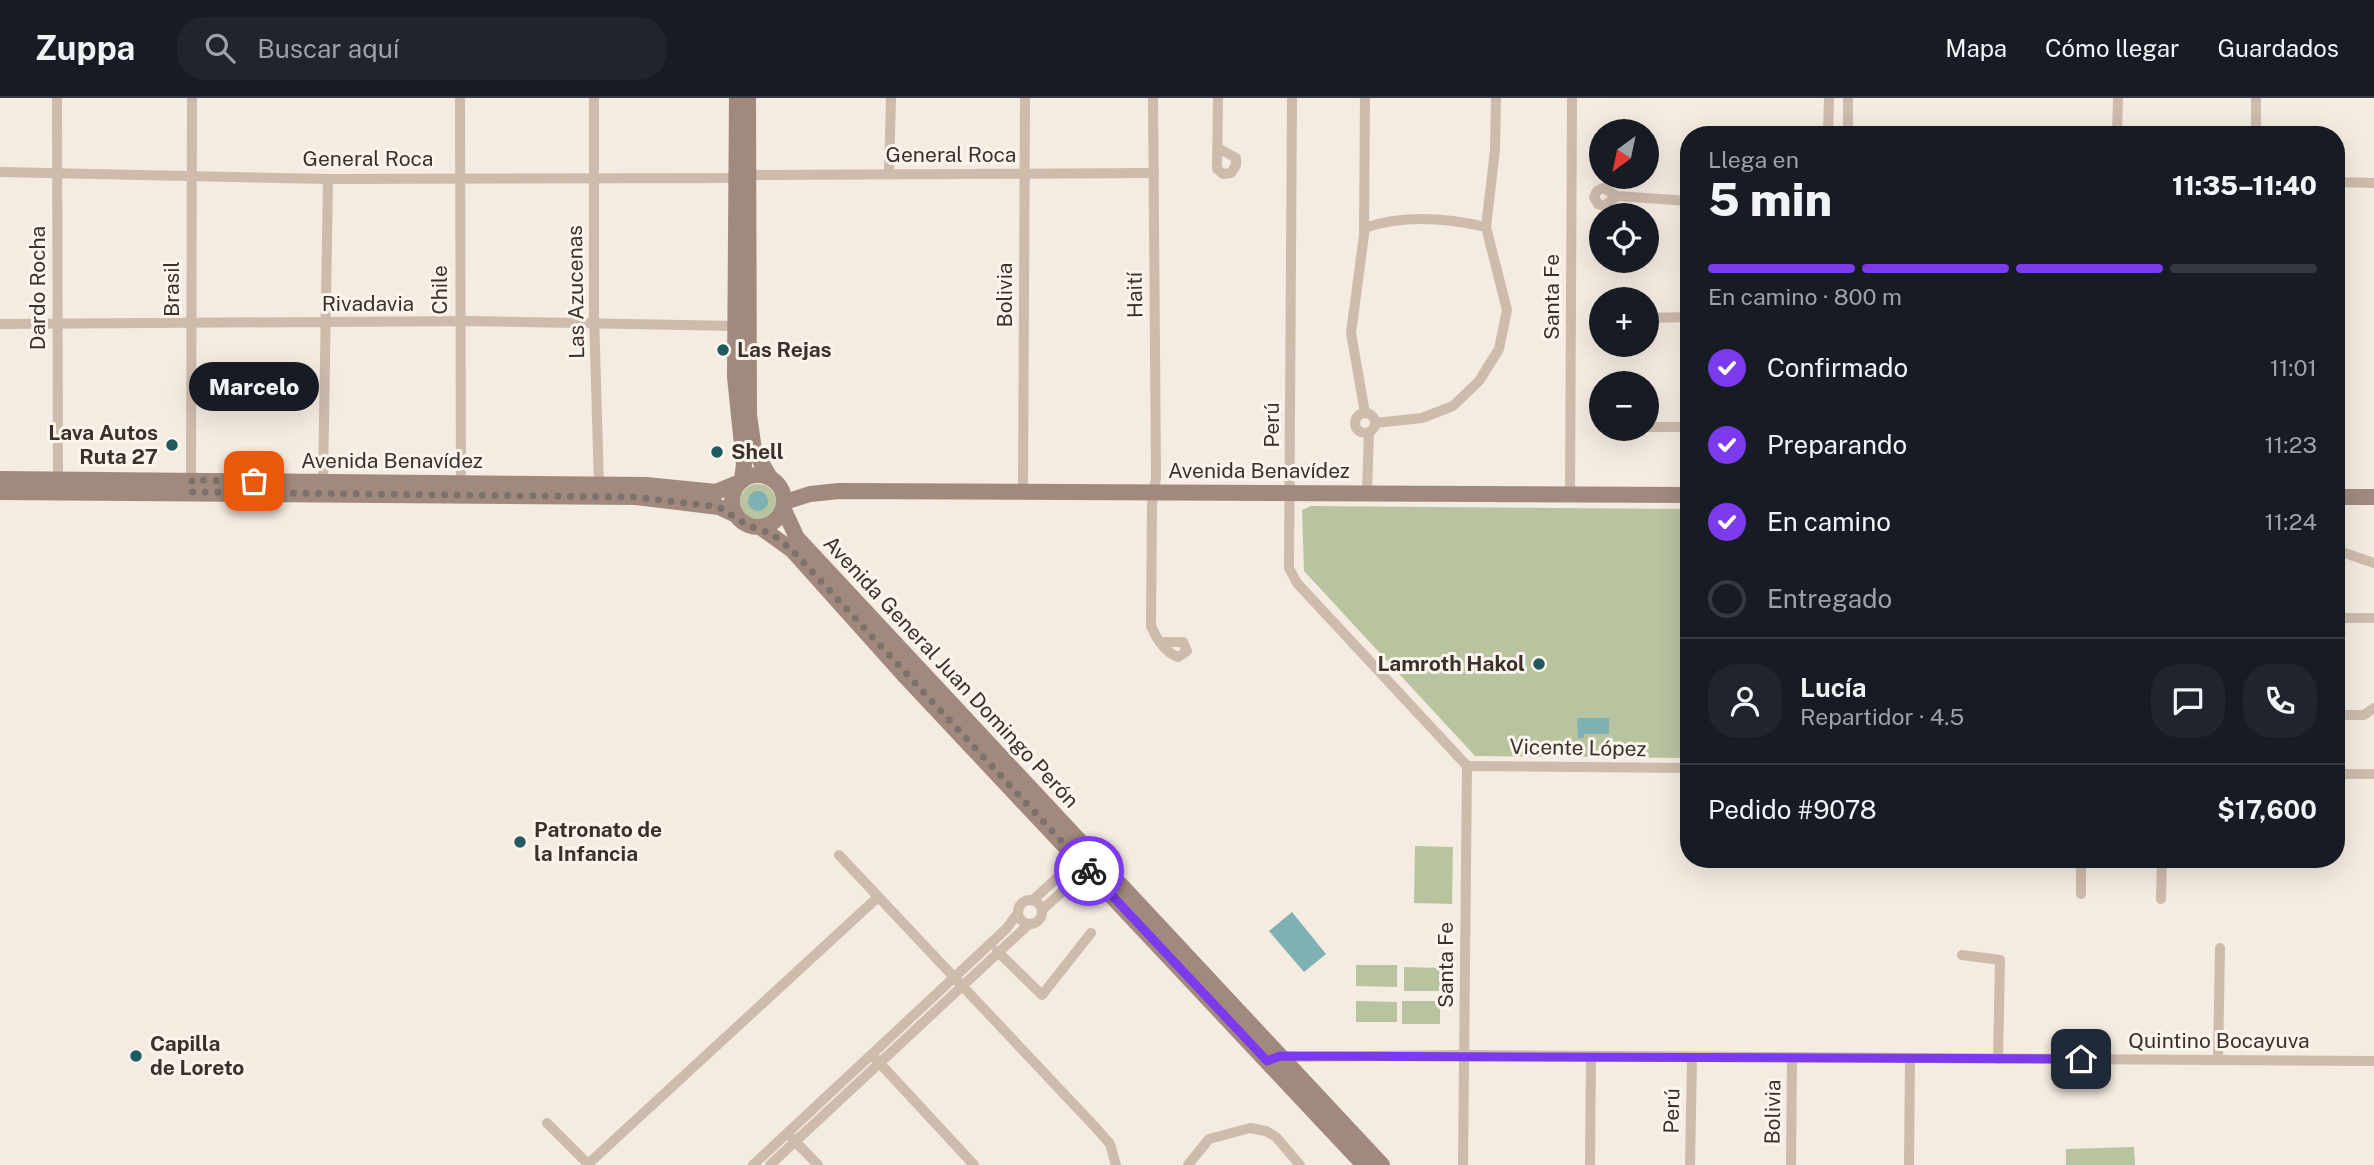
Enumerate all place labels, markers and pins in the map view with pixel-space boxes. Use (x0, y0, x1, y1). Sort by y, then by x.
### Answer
place label: Las Rejas (737, 337, 832, 362)
marker: Las Rejas (715, 342, 731, 358)
callout: Marcelo (189, 362, 319, 411)
place label: Lava Autos Ruta 27 (48, 420, 158, 469)
marker: Lava Autos Ruta 27 (164, 437, 180, 453)
place label: Shell (731, 439, 784, 464)
marker: Shell (709, 444, 725, 460)
pin (224, 451, 284, 511)
place label: Lamroth Hakol (1377, 651, 1525, 676)
marker: Lamroth Hakol (1531, 656, 1547, 672)
place label: Patronato de la Infancia (534, 817, 662, 866)
marker: Patronato de la Infancia (512, 834, 528, 850)
pin (2051, 1029, 2111, 1089)
place label: Capilla de Loreto (150, 1031, 244, 1080)
marker: Capilla de Loreto (128, 1048, 144, 1064)

